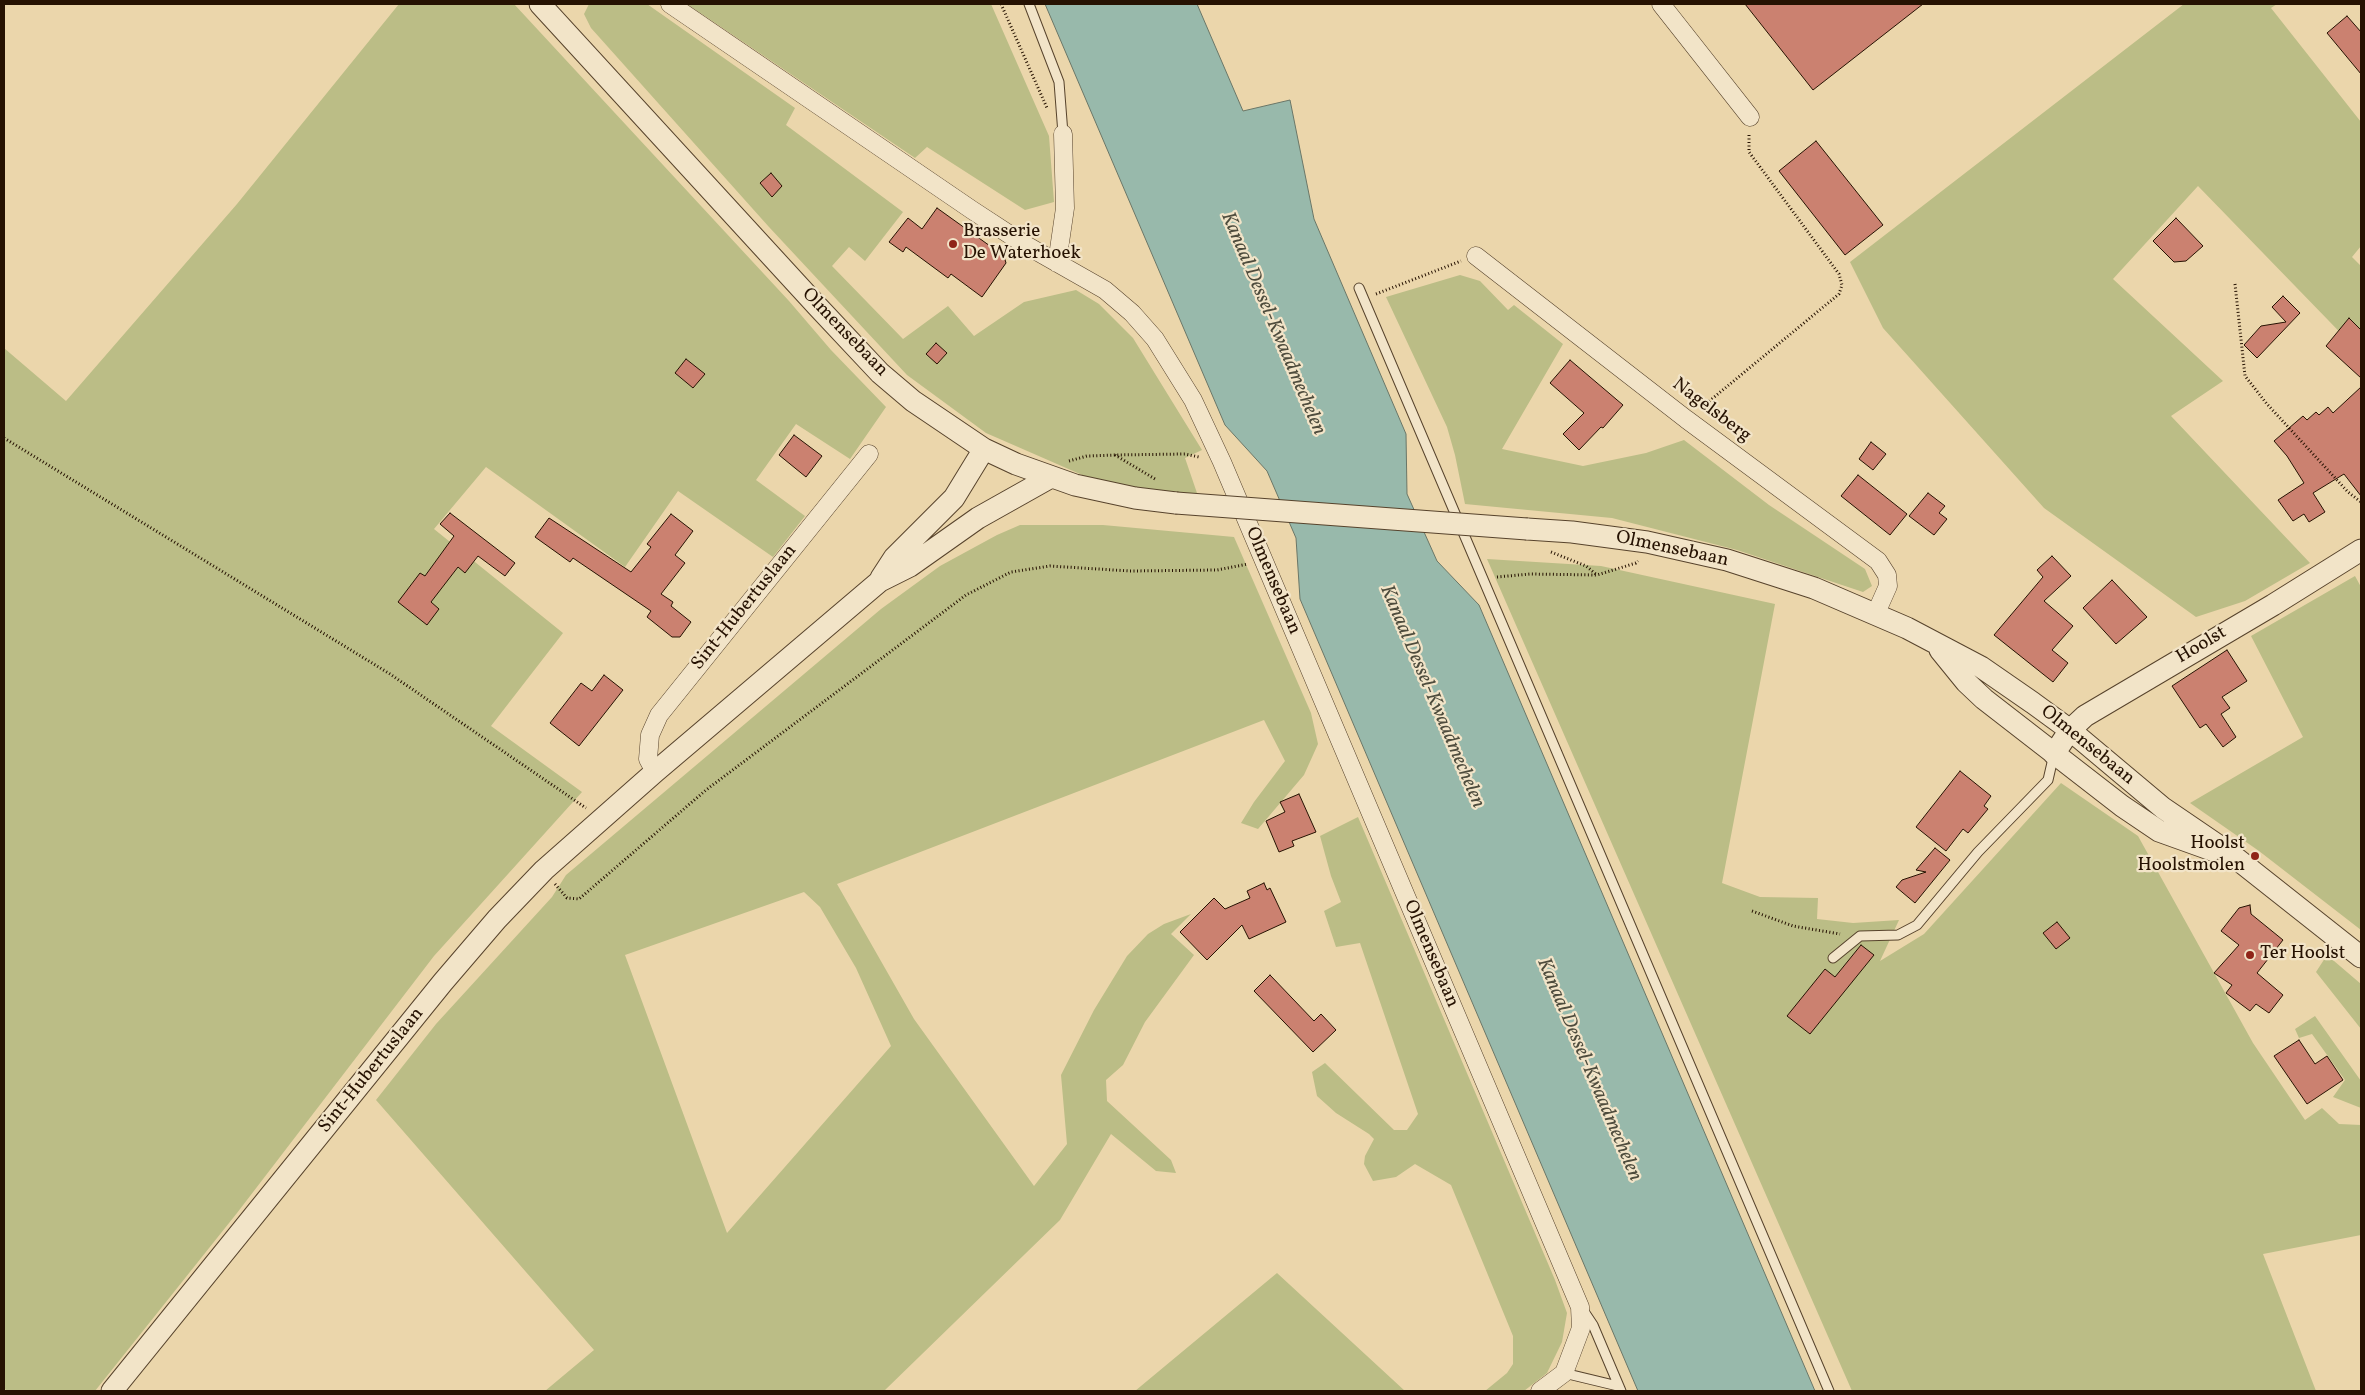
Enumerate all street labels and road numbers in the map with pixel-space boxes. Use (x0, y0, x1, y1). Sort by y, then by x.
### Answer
street label: Olmensebaan (796, 284, 892, 382)
street label: Nagelsberg (1667, 374, 1755, 448)
street label: Olmensebaan (1239, 524, 1305, 638)
street label: Olmensebaan (1614, 527, 1730, 573)
street label: Sint-Hubertuslaan (687, 541, 803, 675)
street label: Hoolst (2173, 622, 2231, 670)
street label: Olmensebaan (2035, 701, 2139, 791)
street label: Olmensebaan (1397, 897, 1463, 1011)
street label: Sint-Hubertuslaan (314, 1004, 430, 1138)

